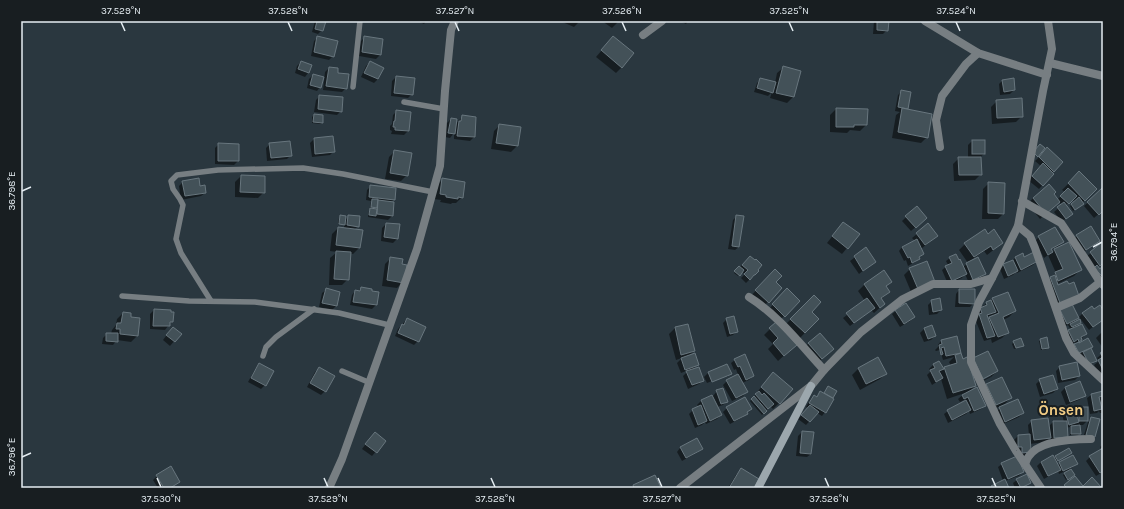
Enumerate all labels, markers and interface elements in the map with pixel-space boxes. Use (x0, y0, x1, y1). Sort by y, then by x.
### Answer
text: 37.529°N (101, 5, 141, 17)
text: 37.528°N (268, 5, 308, 17)
text: 37.527°N (436, 5, 474, 17)
text: 37.526°N (602, 5, 642, 17)
text: 37.525°N (769, 5, 809, 17)
text: 37.524°N (936, 5, 976, 17)
text: 36.798°E (6, 171, 18, 211)
text: 36.794°E (1108, 223, 1120, 261)
district label: Önsen (1039, 400, 1083, 419)
text: 36.796°E (6, 438, 18, 476)
text: 37.530°N (141, 493, 181, 505)
text: 37.529°N (308, 493, 348, 505)
text: 37.528°N (475, 493, 515, 505)
text: 37.527°N (643, 493, 681, 505)
text: 37.526°N (809, 493, 849, 505)
text: 37.525°N (976, 493, 1016, 505)

